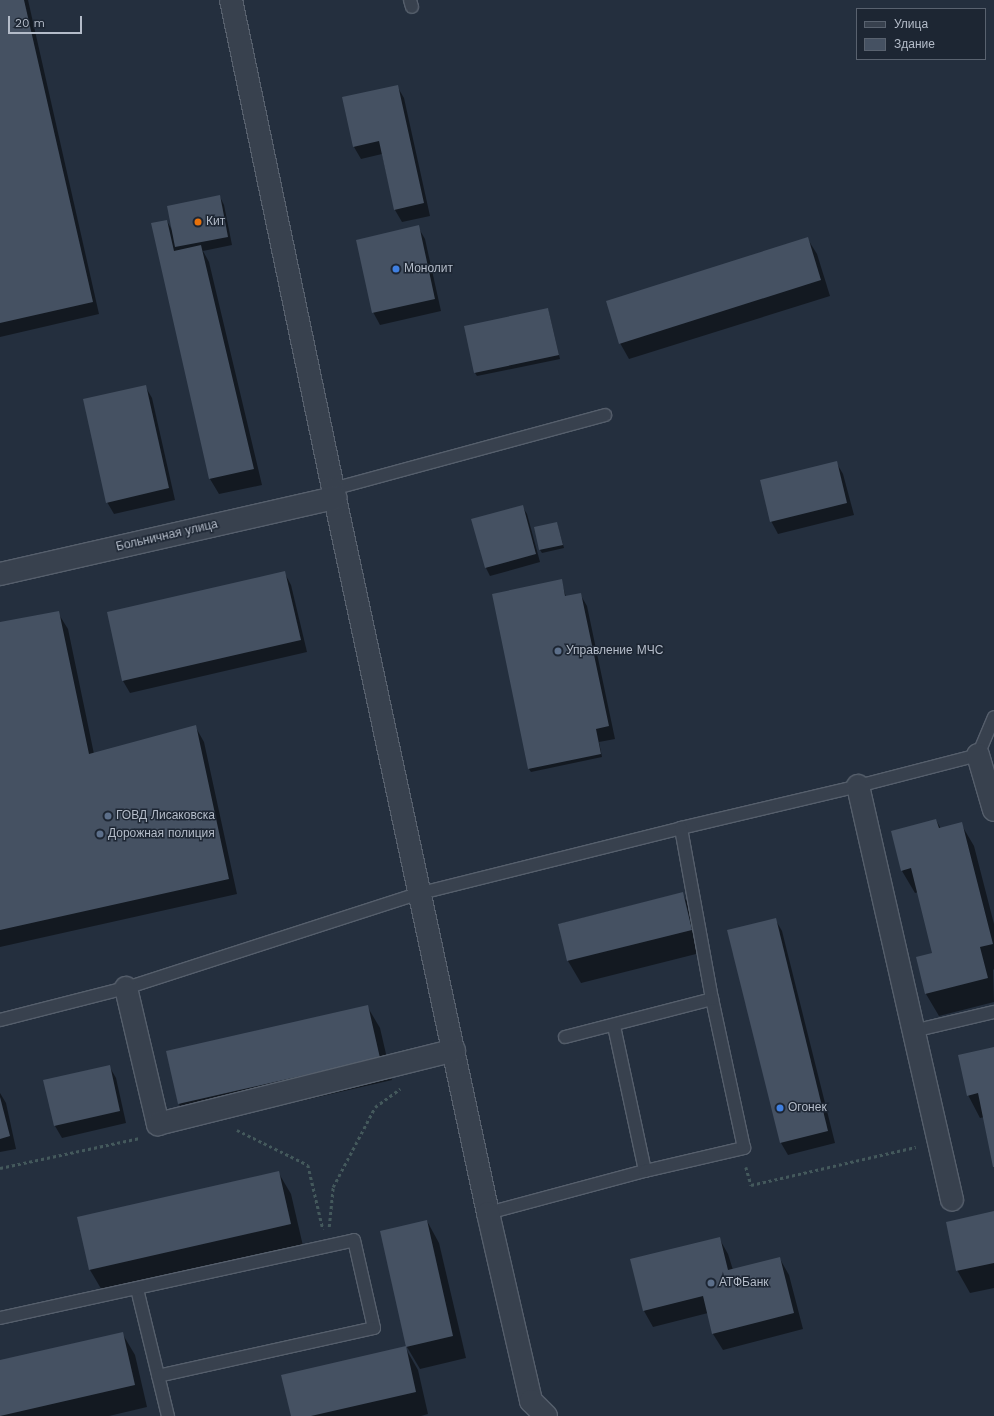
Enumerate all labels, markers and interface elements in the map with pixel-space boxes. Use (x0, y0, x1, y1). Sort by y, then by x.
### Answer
scale bar (10, 8, 84, 34)
legend (856, 8, 986, 60)
text: 20 m (15, 16, 45, 30)
text: Улица (894, 17, 928, 31)
text: Здание (894, 37, 935, 51)
place label: Кит (206, 215, 225, 229)
marker: Кит (193, 217, 203, 227)
place label: Монолит (404, 262, 453, 276)
marker: Монолит (391, 264, 401, 274)
street label: Больничная улица (115, 517, 219, 555)
place label: Управление МЧС (566, 644, 663, 658)
marker: Управление МЧС (553, 646, 563, 656)
place label: ГОВД Лисаковска (116, 809, 215, 823)
marker: ГОВД Лисаковска (103, 811, 113, 821)
place label: Дорожная полиция (108, 827, 215, 841)
marker: Дорожная полиция (95, 829, 105, 839)
place label: Огонек (788, 1101, 827, 1115)
marker: Огонек (775, 1103, 785, 1113)
place label: АТФБанк (719, 1276, 769, 1290)
marker: АТФБанк (706, 1278, 716, 1288)

